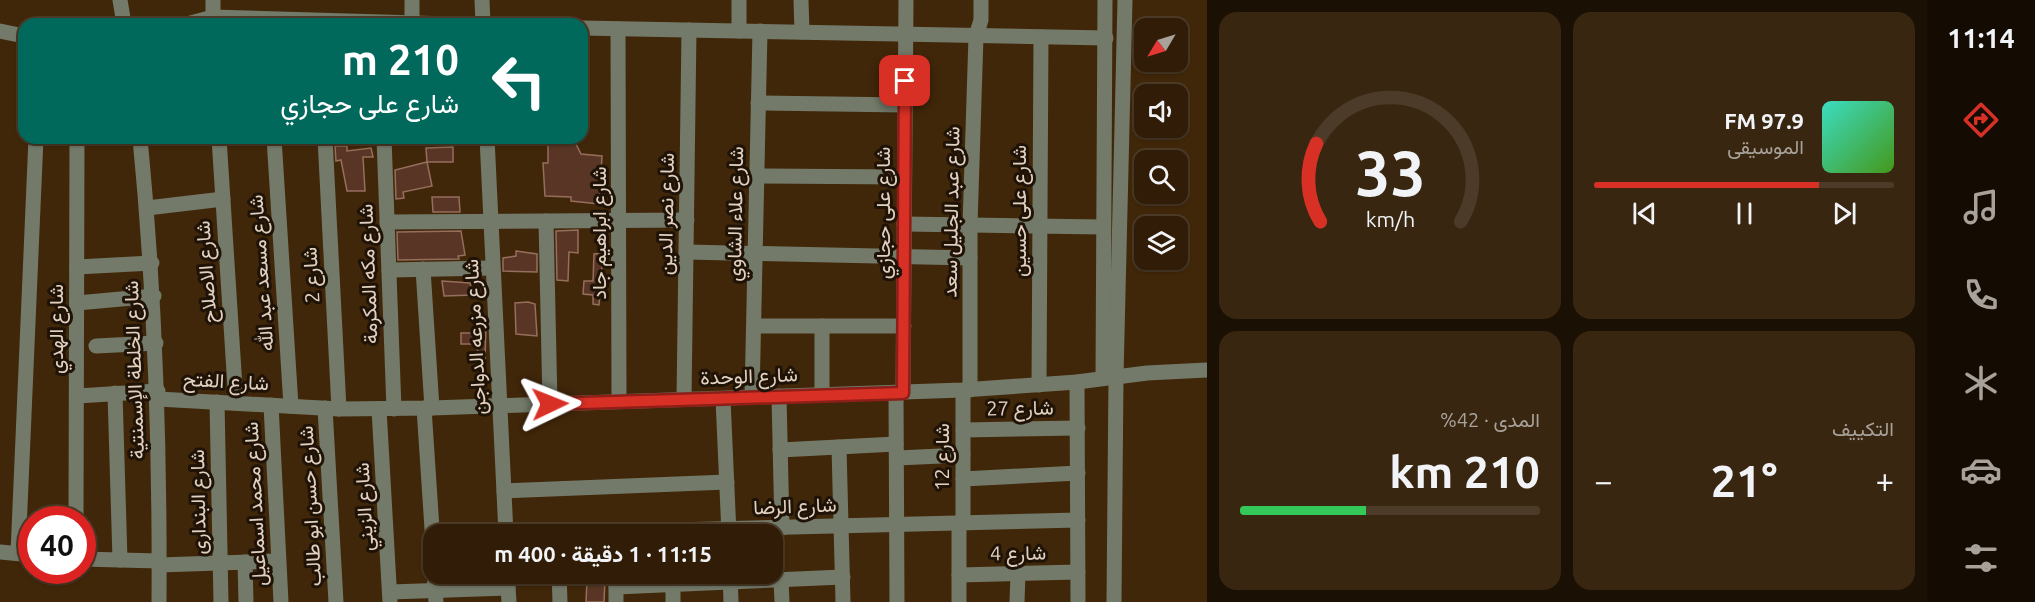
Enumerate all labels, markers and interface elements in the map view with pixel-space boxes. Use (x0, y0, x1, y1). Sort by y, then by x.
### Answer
north arrow (1134, 18, 1188, 72)
map controls (1134, 18, 1188, 270)
text: 11:14 (1947, 23, 2015, 53)
text: 210 m (342, 36, 459, 83)
icon: left (480, 42, 558, 120)
pin (879, 55, 930, 106)
icon: arrive (888, 64, 921, 97)
button: sound (1134, 84, 1188, 138)
text: شارع على حجازي (280, 88, 459, 118)
icon: directions (1960, 99, 2002, 141)
text: 97.9 FM (1724, 108, 1804, 133)
street label: شارع عبد الجليل سعد (938, 126, 966, 298)
text: الموسيقى (1727, 135, 1804, 158)
text: 33 (1355, 139, 1425, 209)
street label: شارع على حسين (1007, 145, 1033, 277)
street label: شارع علاء الشاوي (722, 146, 753, 282)
street label: شارع على حجازي (871, 147, 900, 279)
button: search (1134, 150, 1188, 204)
street label: شارع نصر الدين (653, 153, 681, 275)
street label: شارع ابراهيم جاد (587, 167, 613, 299)
icon: music (1960, 186, 2002, 228)
street label: شارع مسعد عبد الله (244, 194, 280, 352)
icon: previous (1628, 197, 1661, 230)
icon: pause (1728, 197, 1761, 230)
icon: next (1828, 197, 1861, 230)
street label: شارع مكه المكرمة (354, 204, 384, 344)
text: km/h (1365, 208, 1415, 232)
button: layers (1134, 216, 1188, 270)
street label: شارع الاصلاح (190, 220, 224, 324)
street label: شارع 2 (298, 246, 326, 304)
street label: شارع مزرعه الدواجن (459, 258, 493, 415)
icon: phone (1960, 274, 2002, 316)
street label: شارع الخلطة الإسمنتية (119, 280, 151, 460)
street label: شارع الهدي (44, 284, 73, 374)
street label: شارع الوحدة (700, 362, 798, 392)
icon: climate (1960, 362, 2002, 404)
street label: شارع الفتح (182, 367, 270, 397)
position arrow (518, 372, 582, 436)
street label: شارع 27 (986, 395, 1054, 423)
text: المدى · 42% (1440, 408, 1540, 431)
text: التكييف (1832, 417, 1894, 440)
street label: شارع محمد اسماعيل (239, 421, 273, 587)
street label: شارع 12 (930, 423, 956, 491)
street label: شارع حسن ابو طالب (294, 425, 328, 587)
text: 210 km (1389, 446, 1540, 497)
street label: شارع البندارى (185, 449, 213, 555)
icon: car (1960, 449, 2002, 491)
text: 21° (1711, 455, 1777, 506)
street label: شارع الزيني (350, 462, 383, 552)
text: − (1594, 462, 1613, 499)
text: + (1875, 462, 1894, 499)
street label: شارع الرضا (753, 493, 837, 521)
speed limit sign: 40 (18, 506, 96, 584)
icon: filters (1960, 537, 2002, 579)
text: 11:15 · 1 دقيقة · 400 m (494, 541, 712, 566)
street label: شارع 4 (990, 541, 1046, 567)

